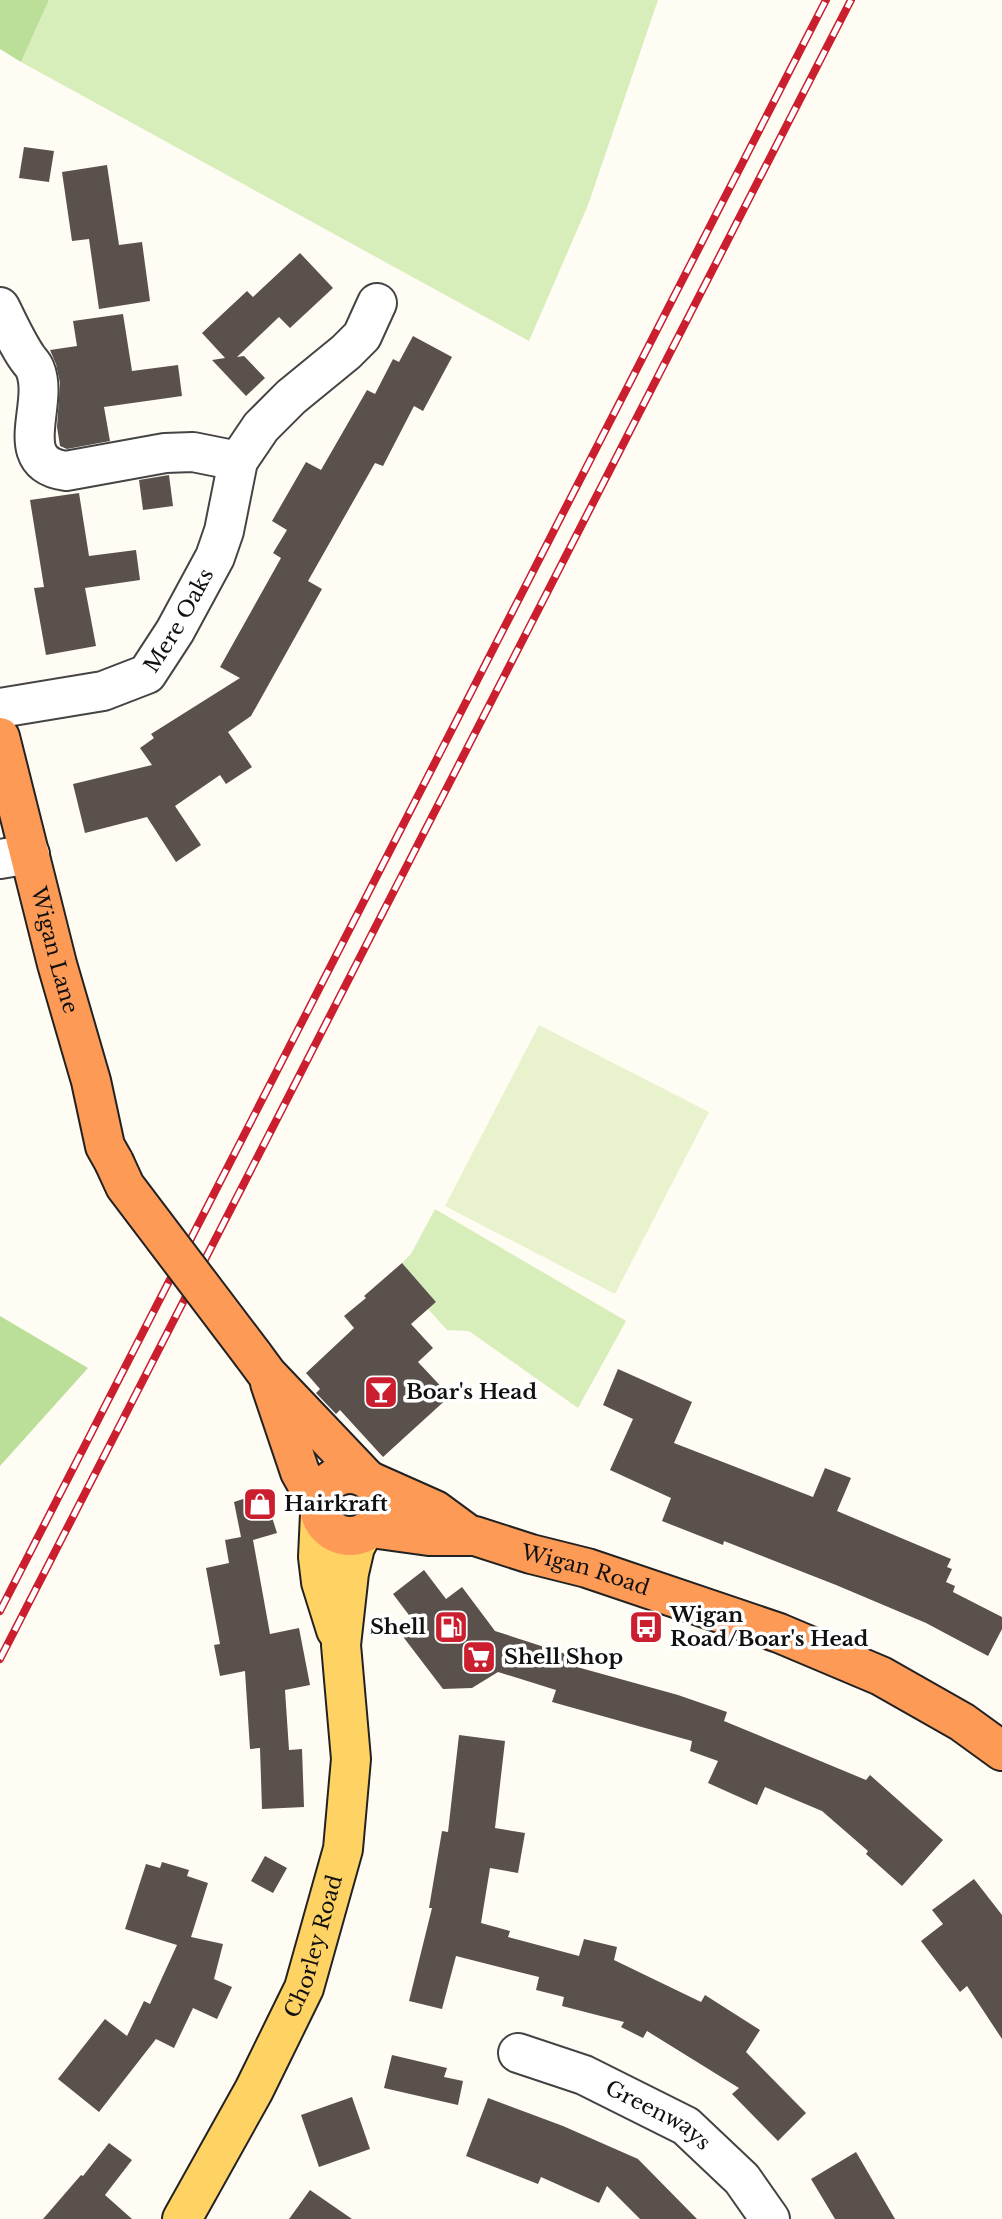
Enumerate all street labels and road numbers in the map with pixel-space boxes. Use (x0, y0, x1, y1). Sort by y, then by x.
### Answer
street label: Mere Oaks (138, 564, 219, 677)
street label: Wigan Lane (25, 883, 84, 1017)
street label: Wigan Road (518, 1539, 653, 1601)
street label: Chorley Road (278, 1872, 348, 2022)
street label: Greenways (601, 2075, 716, 2156)

